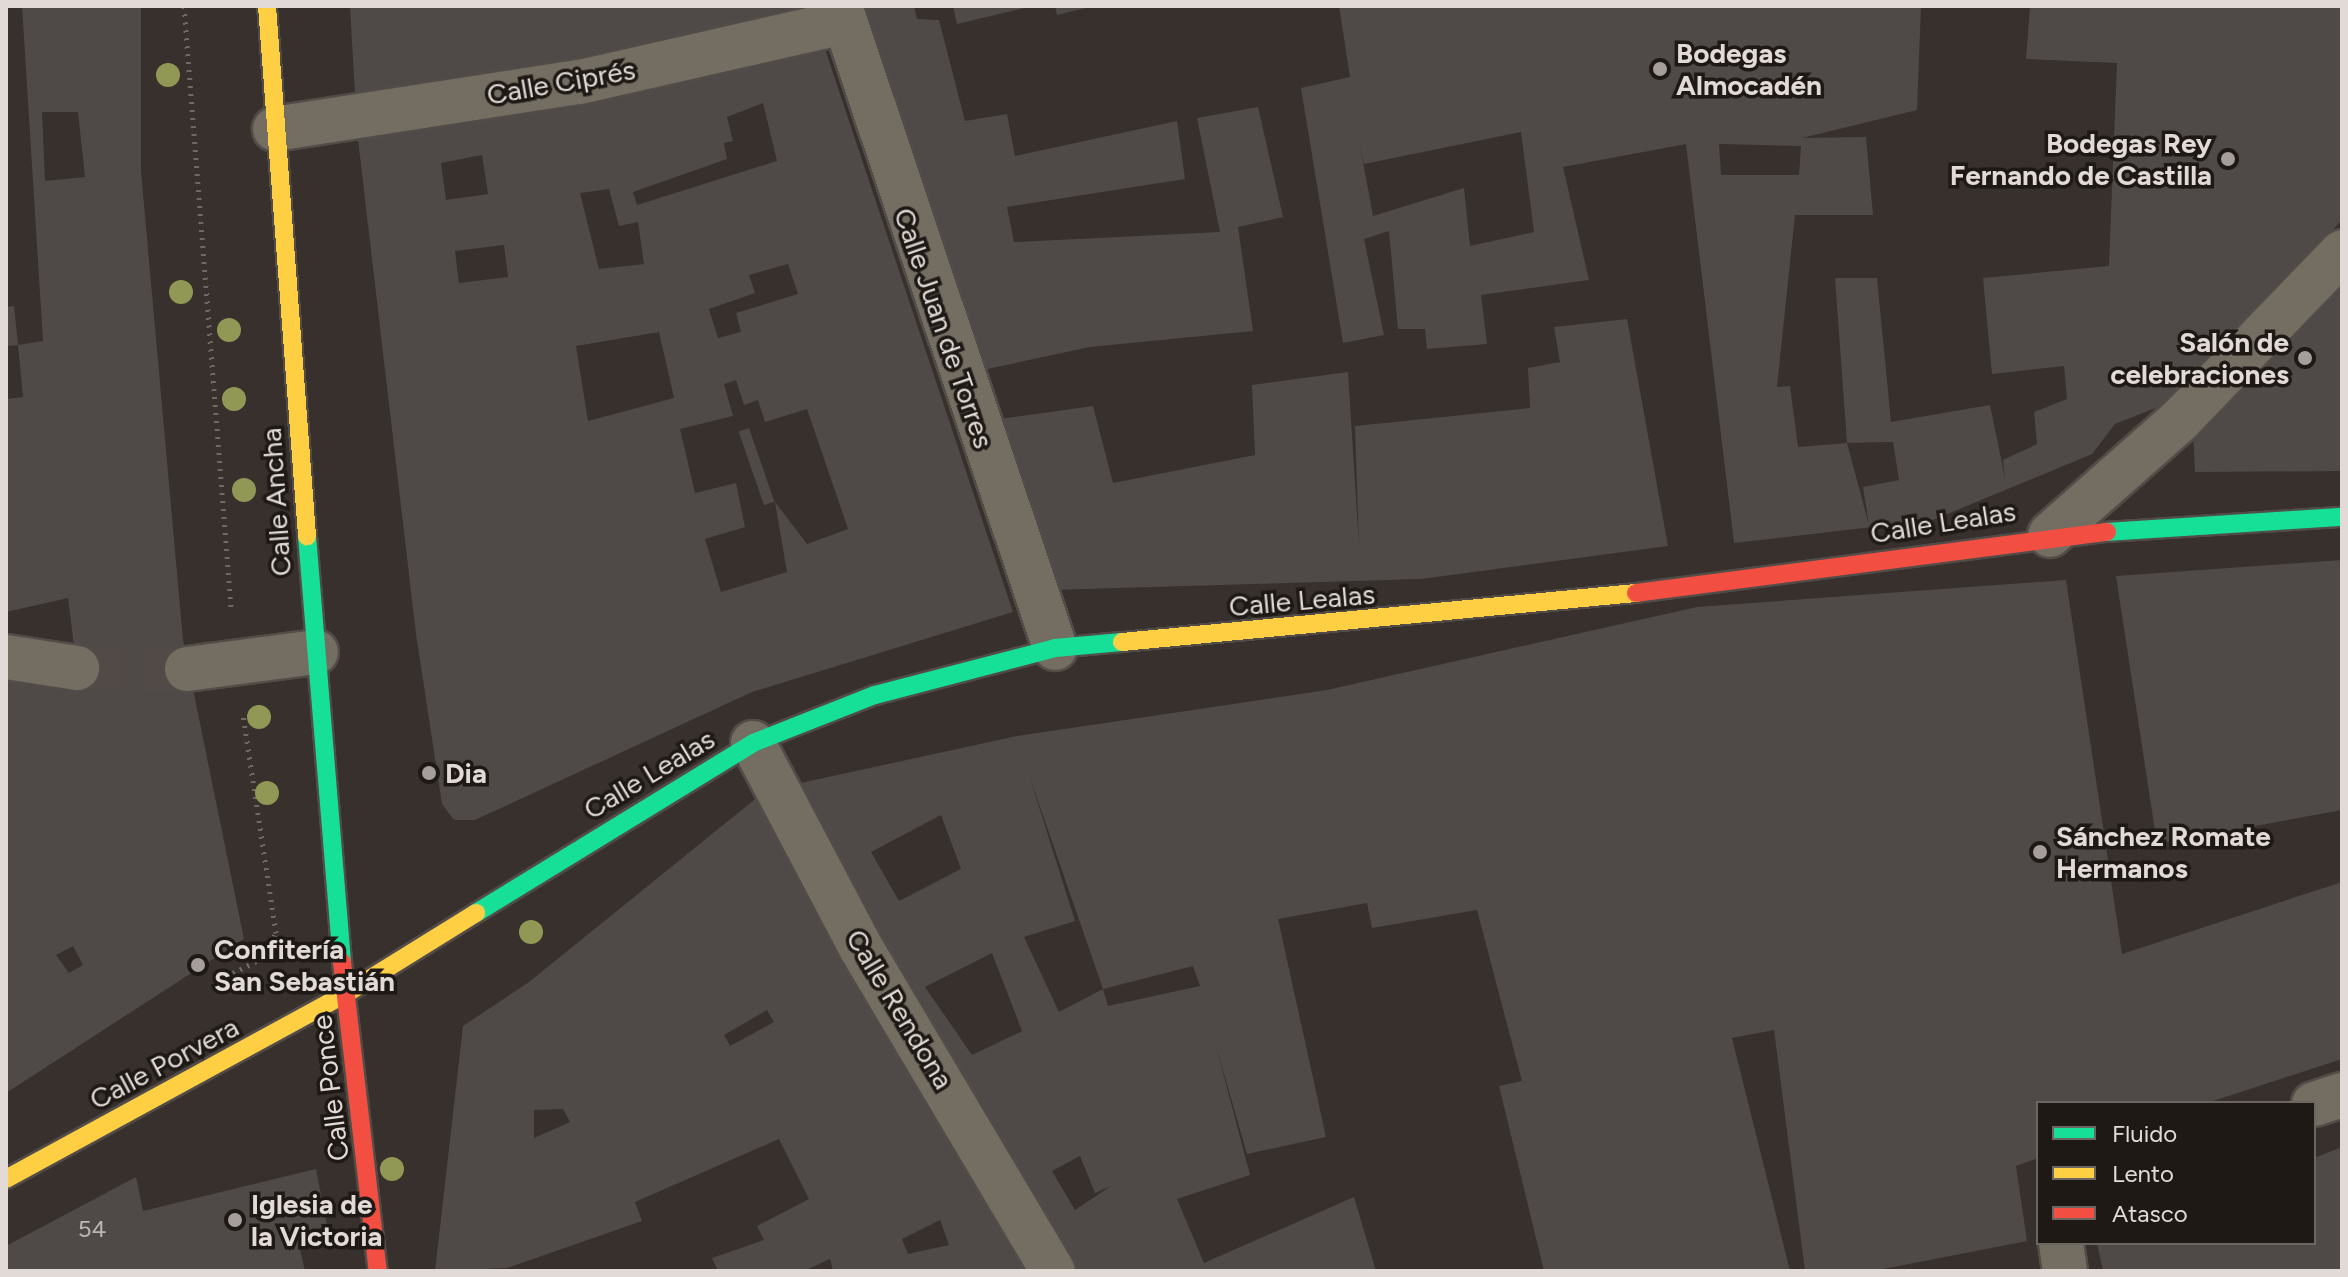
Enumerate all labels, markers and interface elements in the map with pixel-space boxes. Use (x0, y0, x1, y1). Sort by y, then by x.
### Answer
place label: Bodegas Almocadén (1676, 36, 1822, 102)
street label: Calle Ciprés (484, 52, 638, 112)
marker: Bodegas Almocadén (1651, 60, 1669, 78)
place label: Bodegas Rey Fernando de Castilla (1950, 126, 2212, 192)
marker: Bodegas Rey Fernando de Castilla (2219, 150, 2237, 168)
street label: Calle Juan de Torres (887, 204, 1001, 452)
place label: Salón de celebraciones (2110, 325, 2289, 391)
marker: Salón de celebraciones (2296, 349, 2314, 367)
street label: Calle Ancha (254, 427, 298, 577)
street label: Calle Lealas (1868, 494, 2018, 550)
street label: Calle Lealas (1228, 577, 1376, 623)
street label: Calle Lealas (578, 722, 720, 826)
place label: Dia (445, 756, 487, 790)
marker: Dia (420, 764, 438, 782)
place label: Sánchez Romate Hermanos (2056, 819, 2271, 885)
marker: Sánchez Romate Hermanos (2031, 843, 2049, 861)
street label: Calle Rendona (839, 923, 961, 1095)
place label: Confitería San Sebastián (214, 932, 395, 998)
marker: Confitería San Sebastián (189, 956, 207, 974)
street label: Calle Porvera (84, 1010, 244, 1116)
street label: Calle Ponce (304, 1013, 356, 1163)
legend (2036, 1101, 2316, 1245)
text: Fluido (2112, 1119, 2177, 1148)
text: Lento (2112, 1159, 2174, 1188)
place label: Iglesia de la Victoria (251, 1187, 382, 1253)
text: Atasco (2112, 1199, 2188, 1228)
marker: Iglesia de la Victoria (226, 1211, 244, 1229)
house number: 54 (78, 1215, 106, 1243)

